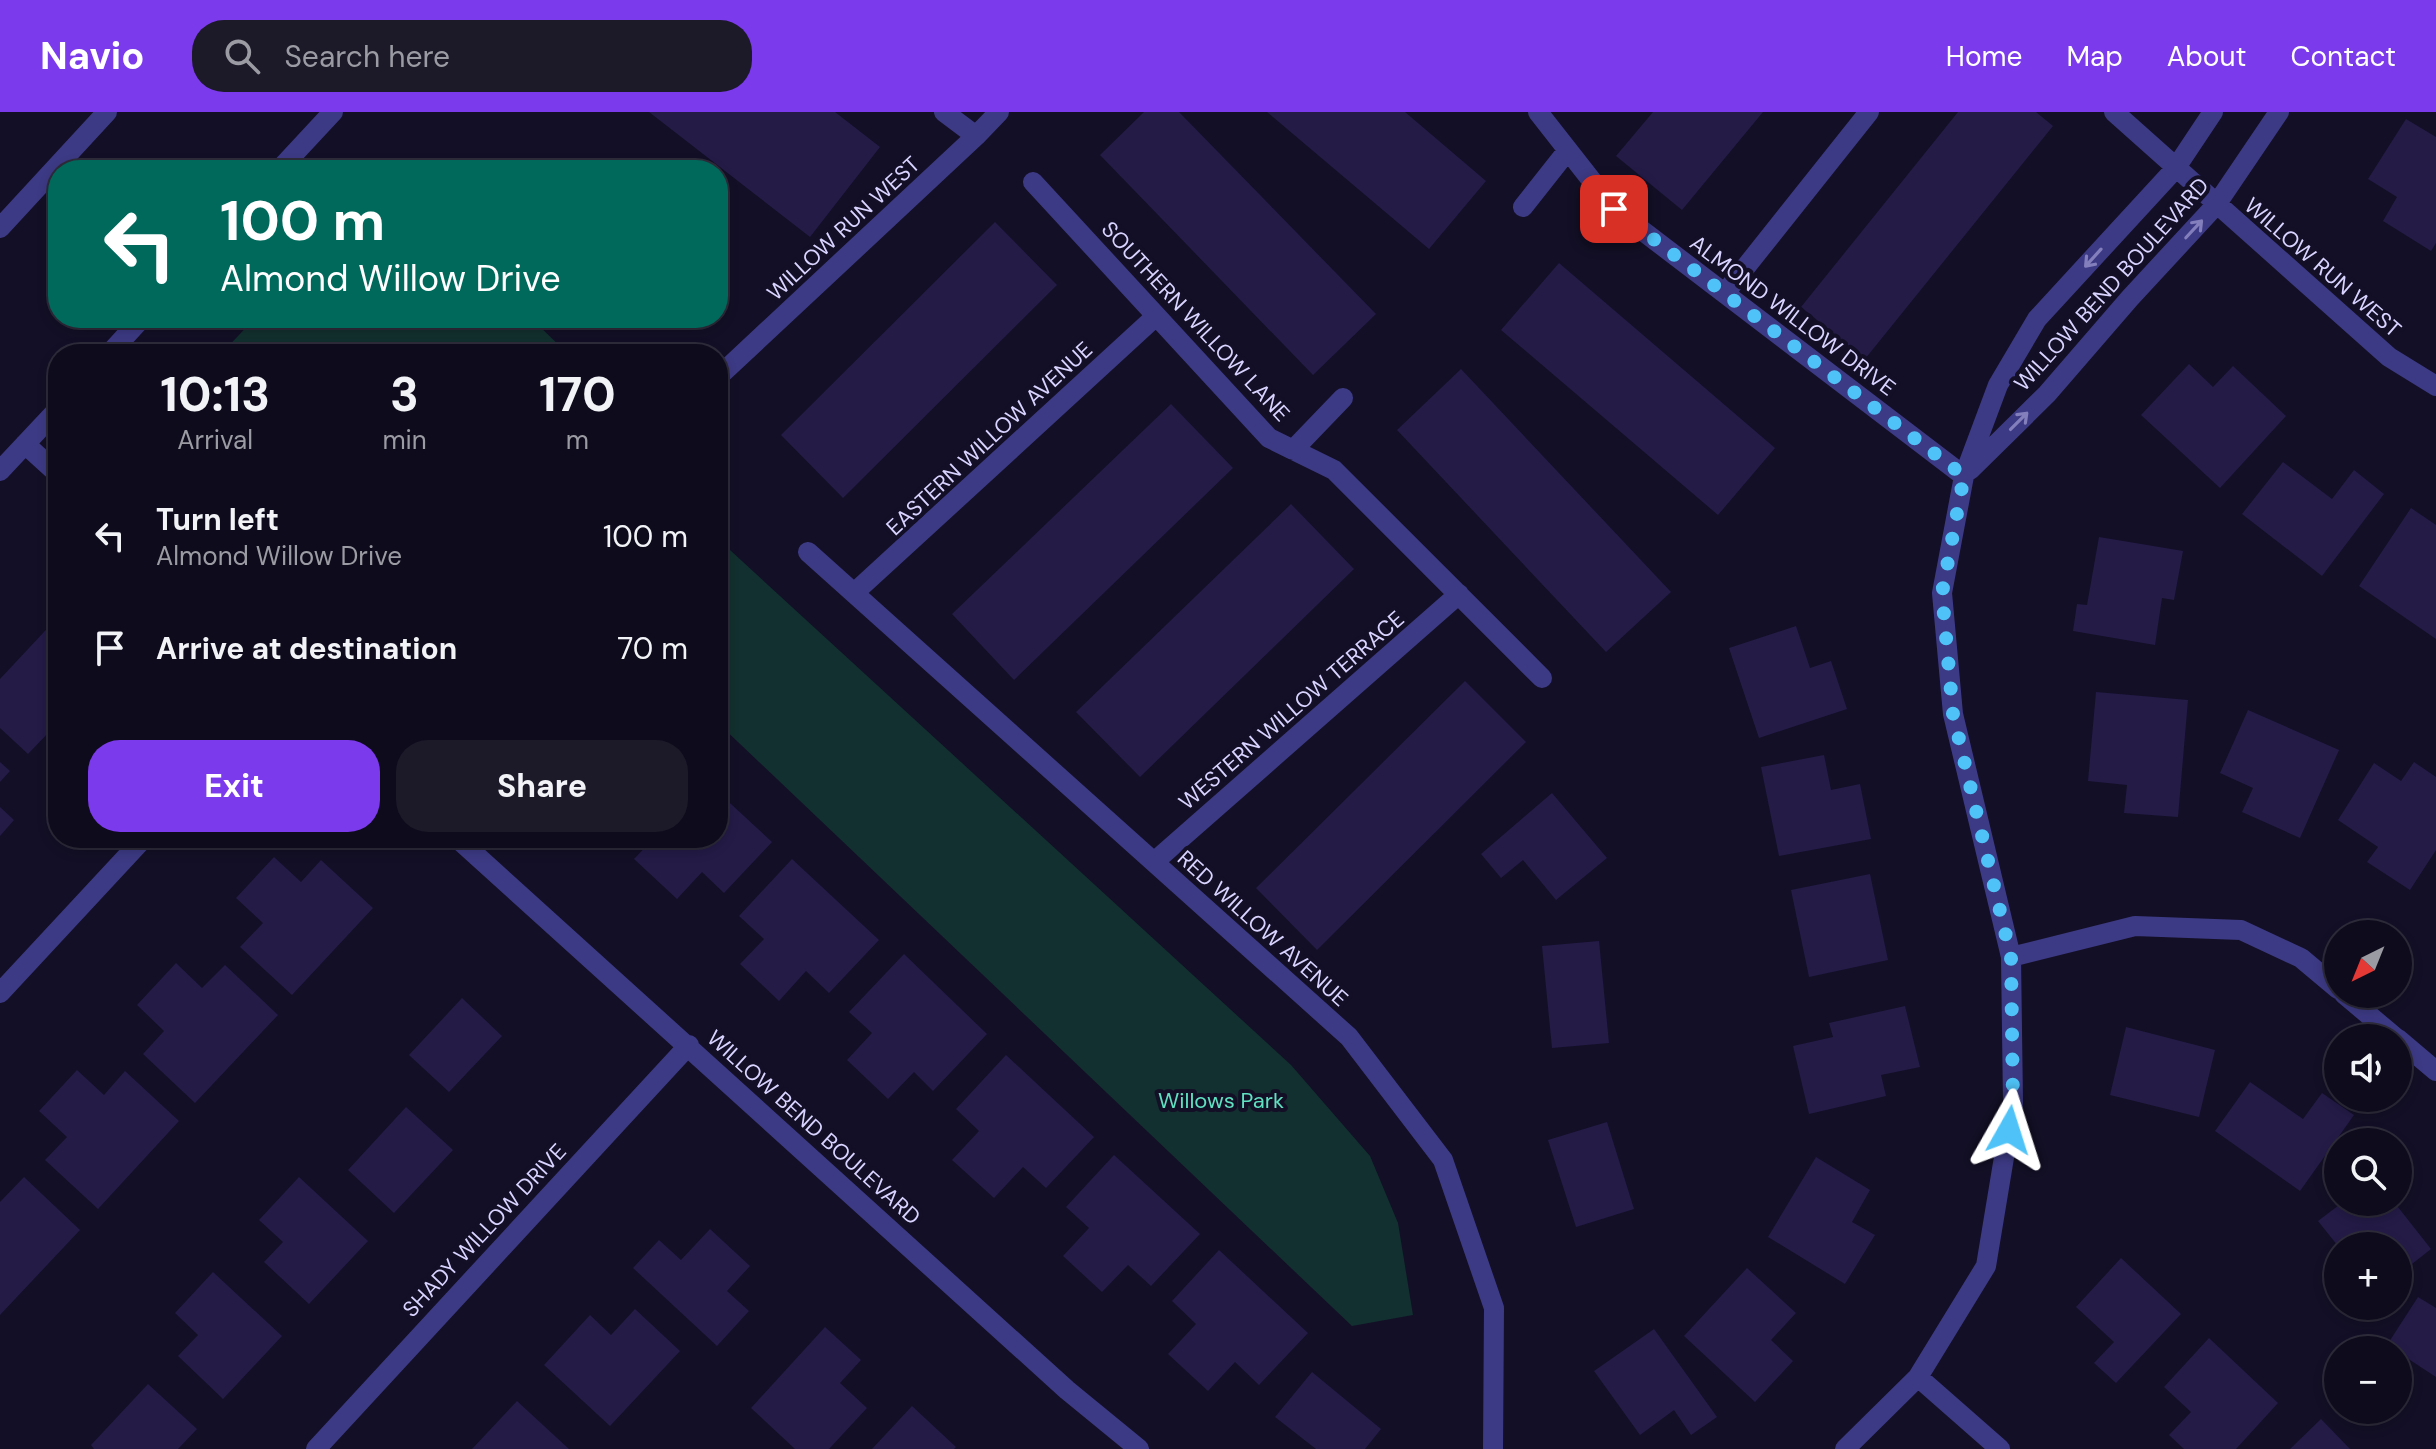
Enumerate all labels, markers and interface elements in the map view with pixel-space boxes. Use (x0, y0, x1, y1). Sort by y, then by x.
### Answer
search box (192, 20, 752, 92)
text: Navio (40, 31, 144, 81)
icon: search (220, 34, 264, 78)
text: Search here (284, 37, 450, 76)
text: Home (1946, 38, 2022, 75)
text: Map (2066, 38, 2123, 75)
text: About (2167, 38, 2246, 75)
text: Contact (2290, 38, 2396, 75)
street label: WILLOW RUN WEST (761, 150, 926, 307)
street label: WILLOW BEND BOULEVARD (2008, 171, 2215, 397)
pin (1580, 175, 1648, 243)
text: 100 m (220, 184, 385, 257)
icon: arrive (1592, 187, 1636, 231)
street label: WILLOW RUN WEST (2238, 191, 2407, 344)
icon: left (88, 192, 192, 296)
street label: SOUTHERN WILLOW LANE (1095, 215, 1296, 428)
one-way arrow (2185, 219, 2204, 239)
street label: ALMOND WILLOW DRIVE (1684, 229, 1901, 402)
one-way arrow (2084, 248, 2102, 268)
text: Almond Willow Drive (220, 255, 561, 302)
street label: EASTERN WILLOW AVENUE (880, 335, 1099, 542)
text: 10:13 (160, 363, 270, 426)
text: 3 (390, 363, 419, 426)
text: 170 (539, 363, 616, 426)
one-way arrow (2009, 412, 2028, 431)
text: Arrival (177, 423, 253, 457)
text: min (382, 423, 427, 457)
text: m (566, 423, 589, 457)
text: Turn left (156, 500, 279, 539)
icon: left (88, 514, 132, 558)
text: 100 m (603, 517, 688, 556)
text: Almond Willow Drive (156, 539, 402, 573)
street label: WESTERN WILLOW TERRACE (1173, 604, 1410, 816)
icon: arrive (88, 626, 132, 670)
text: Arrive at destination (156, 629, 457, 668)
text: 70 m (617, 629, 688, 668)
button: Exit (88, 740, 380, 832)
button: Share (396, 740, 688, 832)
street label: RED WILLOW AVENUE (1171, 844, 1354, 1013)
north arrow (2324, 920, 2412, 1008)
map controls (2324, 920, 2412, 1424)
street label: WILLOW BEND BOULEVARD (701, 1024, 927, 1231)
button: sound (2324, 1024, 2412, 1112)
park label: Willows Park (1158, 1086, 1284, 1115)
position arrow (1967, 1088, 2051, 1172)
button: search (2324, 1128, 2412, 1216)
street label: SHADY WILLOW DRIVE (396, 1137, 572, 1323)
button: + (2324, 1232, 2412, 1320)
button: − (2324, 1336, 2412, 1424)

